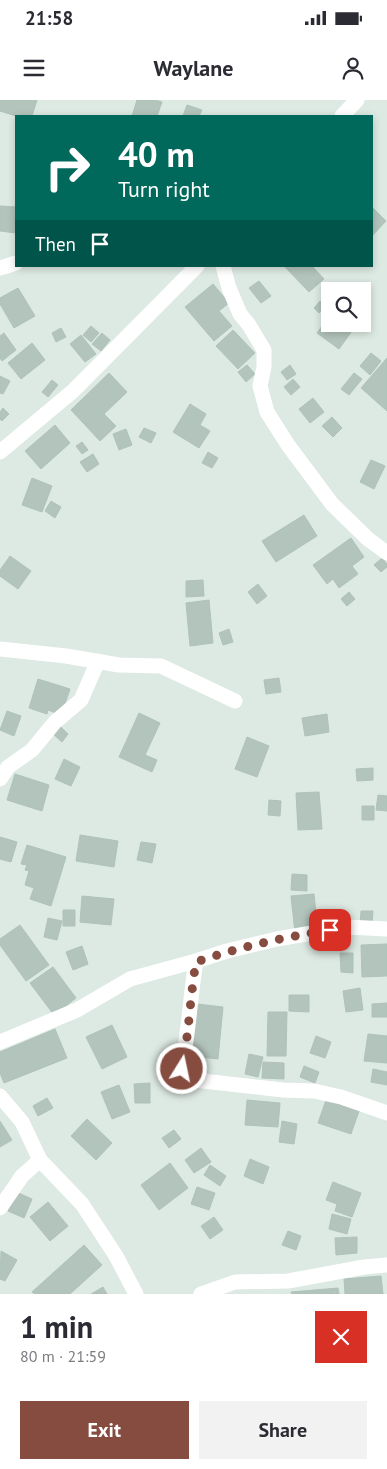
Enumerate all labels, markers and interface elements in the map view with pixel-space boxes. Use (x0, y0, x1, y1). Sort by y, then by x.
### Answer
text: 21:58 (25, 6, 73, 30)
icon: menu (20, 54, 48, 82)
text: Waylane (154, 54, 233, 82)
icon: person (339, 54, 367, 82)
text: 40 m (118, 131, 195, 177)
icon: right (35, 135, 100, 200)
text: Turn right (118, 175, 210, 203)
icon: arrive (86, 230, 114, 258)
text: Then (35, 232, 76, 256)
map controls (321, 282, 371, 332)
button: search (321, 282, 371, 332)
pin (309, 909, 351, 951)
icon: arrive (316, 916, 344, 944)
position arrow (155, 1042, 207, 1094)
text: 1 min (20, 1307, 93, 1346)
button: close (315, 1311, 367, 1363)
text: 80 m · 21:59 (20, 1346, 106, 1366)
button: Exit (20, 1401, 189, 1459)
button: Share (199, 1401, 367, 1459)

